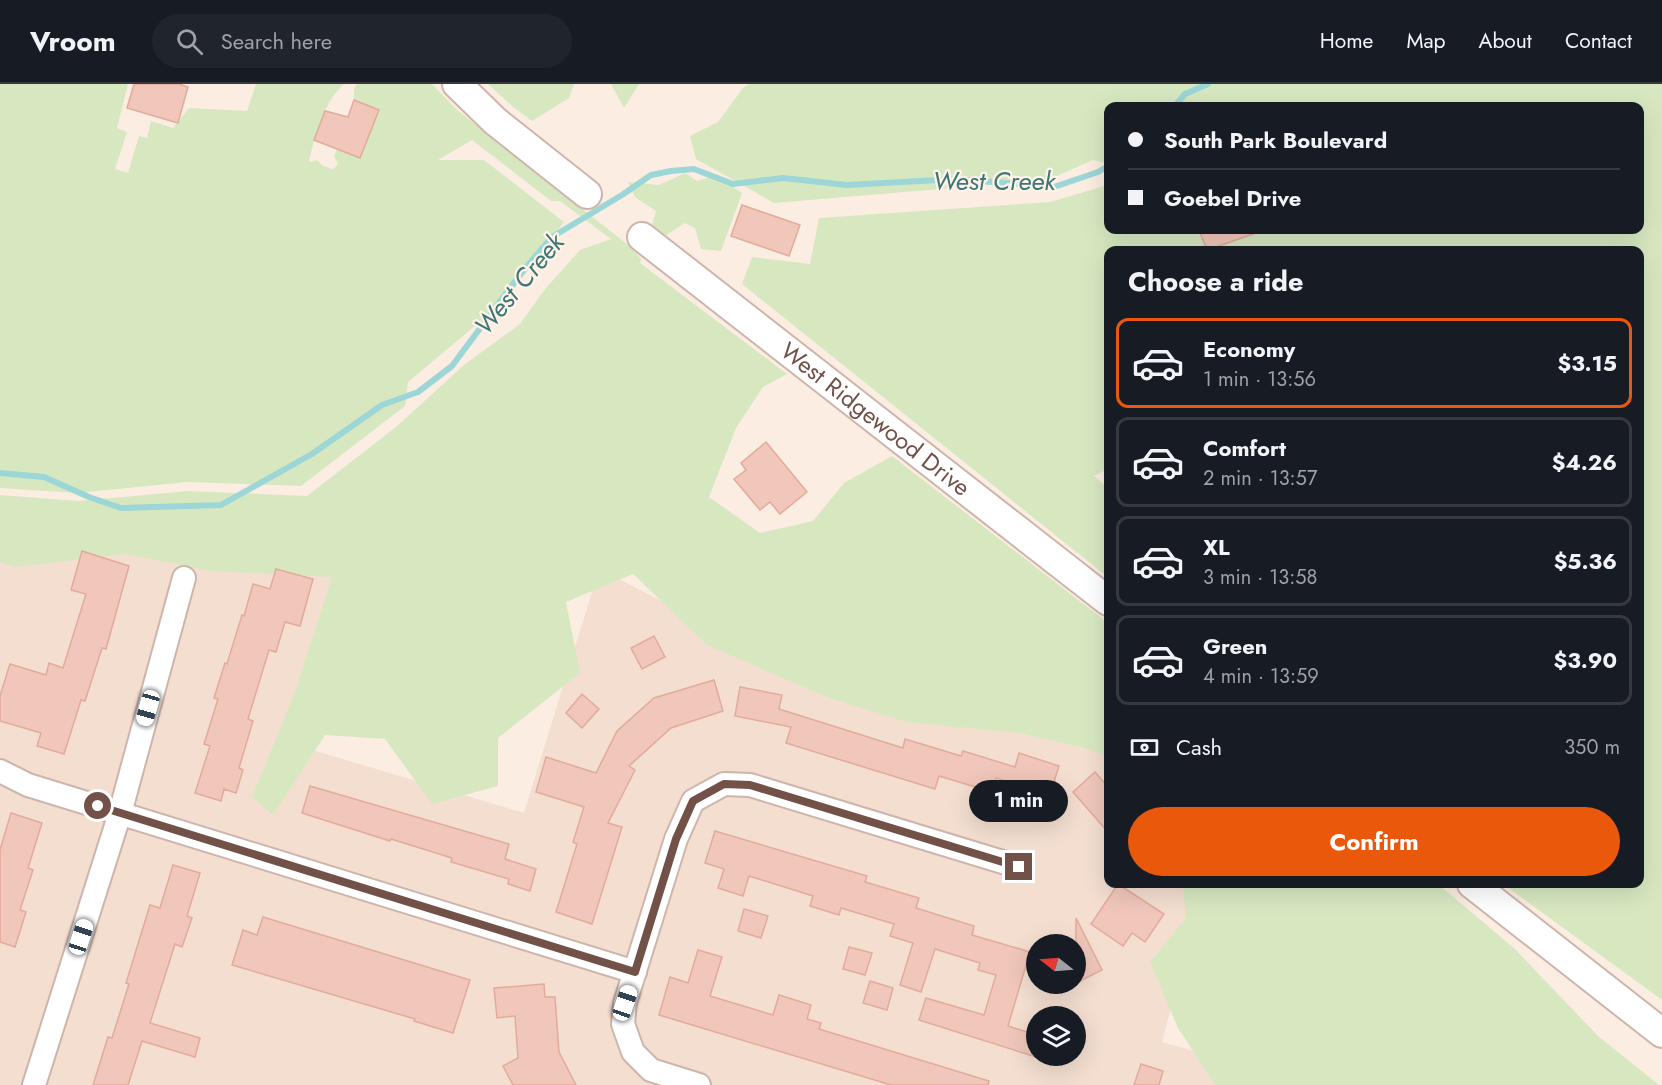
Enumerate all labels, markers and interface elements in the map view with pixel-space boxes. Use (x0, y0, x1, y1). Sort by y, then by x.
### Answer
search box (152, 14, 572, 68)
text: Vroom (30, 21, 116, 62)
icon: search (173, 25, 206, 58)
text: Search here (221, 25, 332, 57)
text: Home (1320, 26, 1373, 56)
text: Map (1406, 26, 1446, 56)
text: About (1479, 26, 1532, 56)
text: Contact (1565, 26, 1632, 56)
text: South Park Boulevard (1164, 124, 1387, 156)
water label: West Creek (933, 162, 1057, 200)
text: Goebel Drive (1164, 182, 1301, 214)
water label: West Creek (465, 223, 574, 343)
text: Choose a ride (1128, 262, 1303, 301)
street label: West Ridgewood Drive (773, 333, 978, 504)
text: Economy (1203, 333, 1295, 365)
icon: car (1131, 336, 1185, 390)
text: $3.15 (1558, 347, 1617, 379)
text: 1 min · 13:56 (1203, 365, 1316, 394)
text: Comfort (1203, 432, 1286, 464)
icon: car (1131, 435, 1185, 489)
text: $4.26 (1552, 446, 1617, 478)
text: 2 min · 13:57 (1203, 464, 1317, 493)
text: XL (1203, 531, 1230, 563)
icon: car (1131, 534, 1185, 588)
text: $5.36 (1554, 545, 1617, 577)
text: 3 min · 13:58 (1203, 563, 1317, 592)
text: Green (1203, 630, 1267, 662)
icon: car (1131, 633, 1185, 687)
text: $3.90 (1554, 644, 1617, 676)
text: 4 min · 13:59 (1203, 662, 1319, 691)
car (134, 688, 162, 728)
icon: cash (1128, 731, 1161, 764)
text: Cash (1176, 731, 1222, 763)
text: 350 m (1564, 733, 1620, 762)
callout: 1 min (970, 780, 1068, 822)
text: 1 min (994, 786, 1043, 815)
route start (84, 792, 111, 819)
button: Confirm (1128, 807, 1620, 876)
route end (1005, 853, 1032, 880)
car (67, 917, 95, 957)
north arrow (1026, 934, 1086, 994)
map controls (1026, 934, 1086, 1066)
car (611, 983, 639, 1023)
button: layers (1026, 1006, 1086, 1066)

